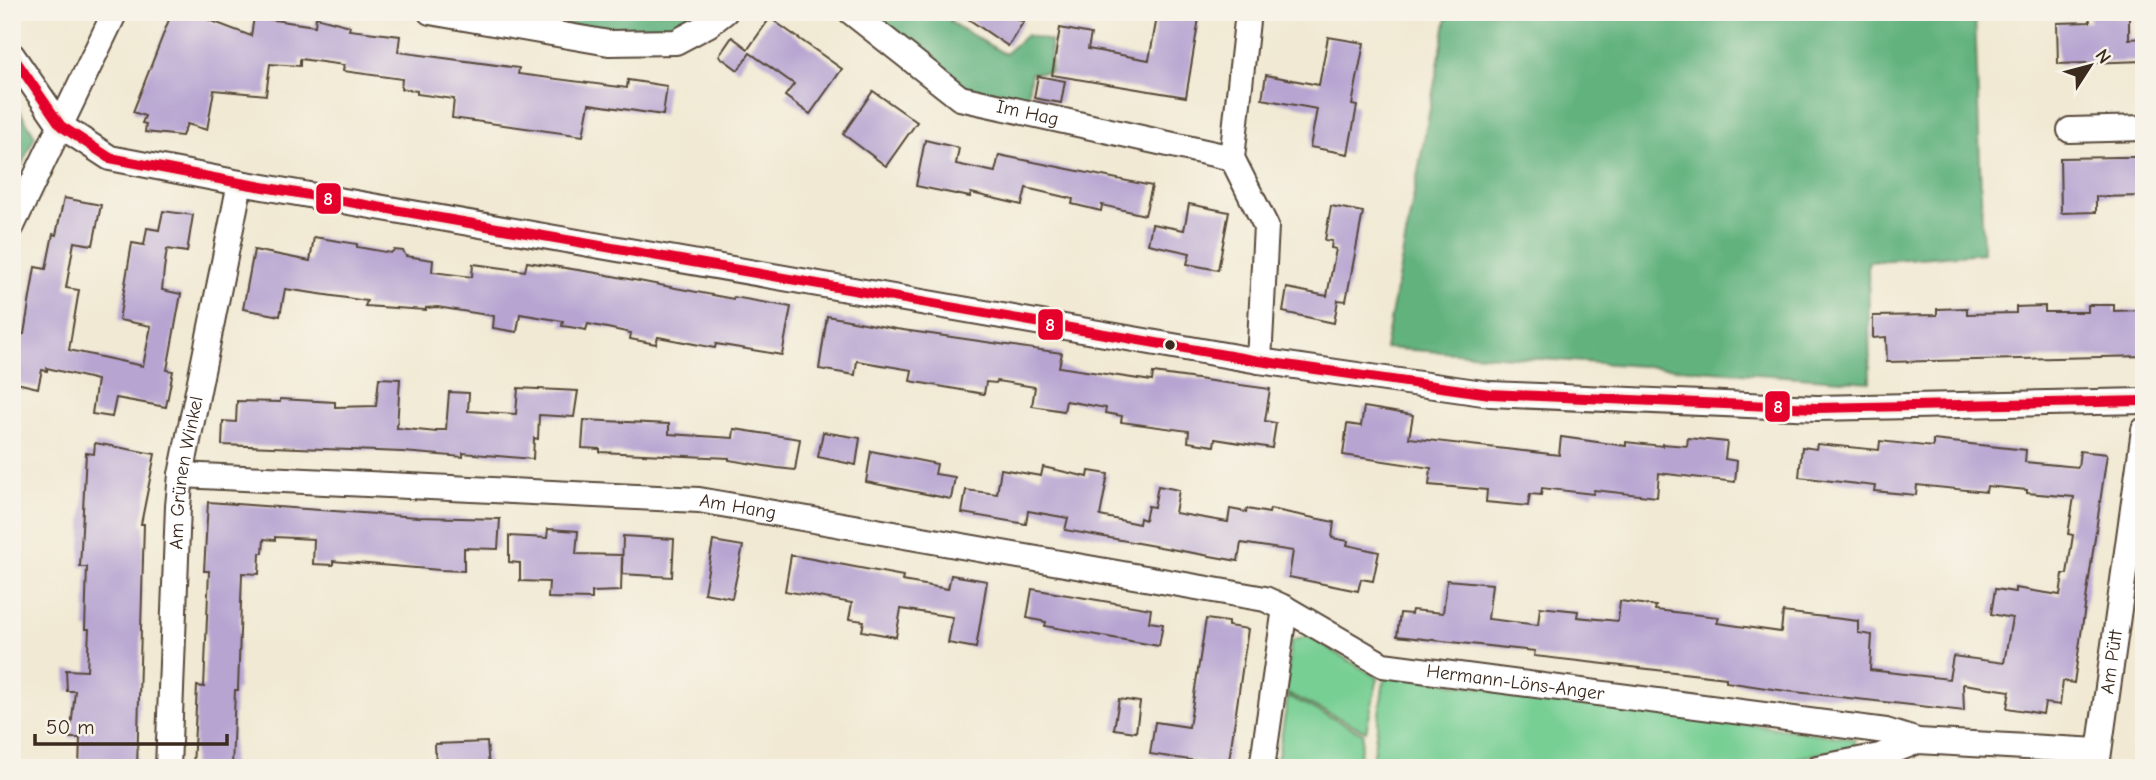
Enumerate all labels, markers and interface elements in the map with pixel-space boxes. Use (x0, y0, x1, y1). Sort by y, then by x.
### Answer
north arrow (2054, 32, 2124, 102)
text: N (2090, 45, 2115, 68)
street label: Im Hag (994, 95, 1061, 130)
line badge: 8 (315, 182, 342, 215)
text: 8 (323, 188, 333, 210)
line badge: 8 (1037, 308, 1064, 341)
text: 8 (1045, 314, 1055, 336)
unlabelled marker (1163, 338, 1177, 352)
line badge: 8 (1764, 390, 1791, 423)
street label: Am Grünen Winkel (165, 394, 208, 550)
text: 8 (1773, 396, 1783, 418)
street label: Am Hang (698, 489, 778, 524)
street label: Am Pütt (2096, 628, 2127, 695)
street label: Hermann-Löns-Anger (1425, 660, 1606, 705)
scale bar (35, 703, 228, 747)
text: 50 m (46, 715, 95, 739)

